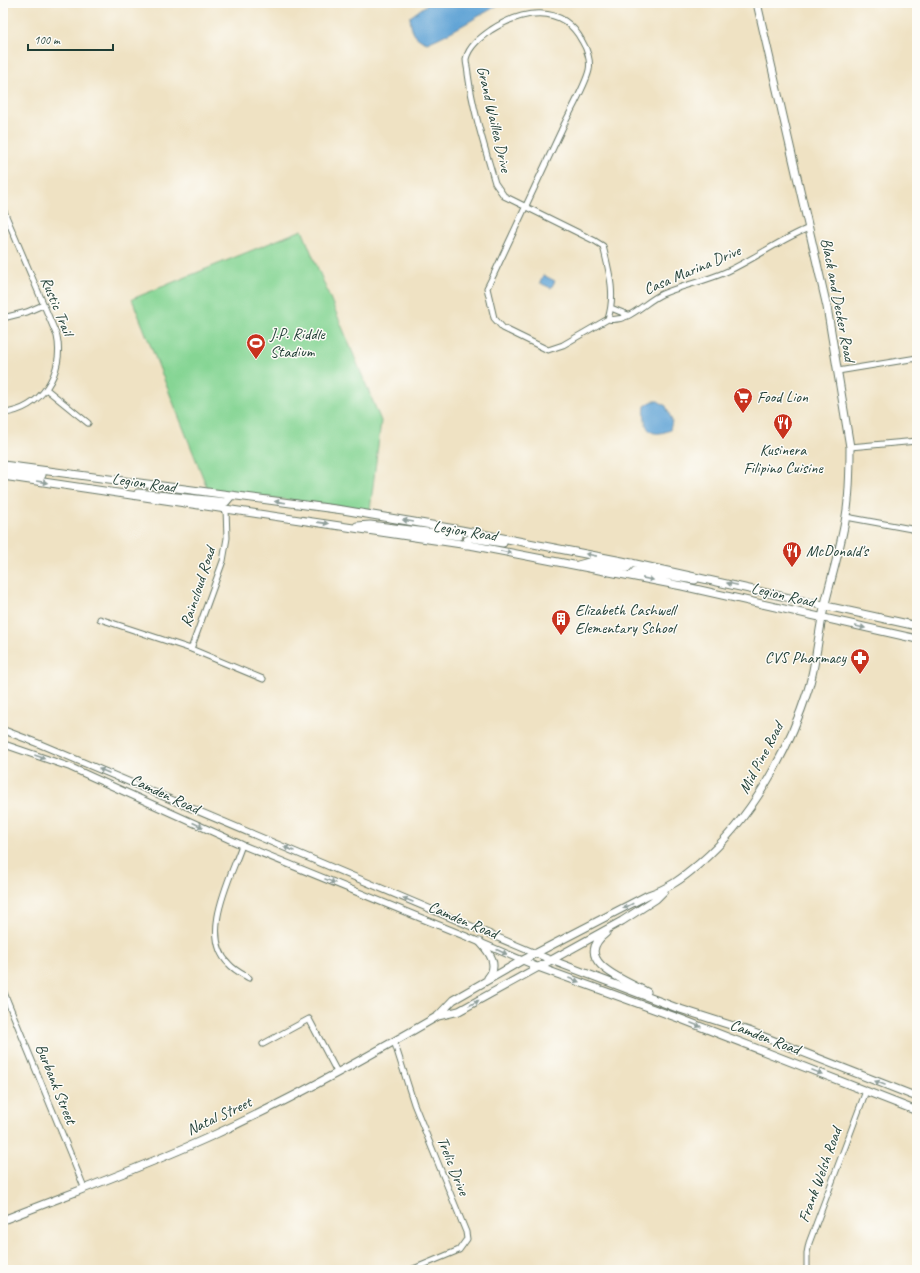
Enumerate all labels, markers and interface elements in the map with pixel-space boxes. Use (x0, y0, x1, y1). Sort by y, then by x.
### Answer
scale bar (28, 26, 113, 52)
text: 100 m (34, 32, 61, 48)
street label: Grand Waillea Drive (472, 64, 516, 176)
street label: Black and Decker Road (816, 237, 860, 366)
street label: Casa Marina Drive (641, 240, 745, 299)
street label: Rustic Trail (36, 274, 79, 341)
place label: J.P. Riddle Stadium (269, 324, 326, 362)
sports icon: J.P. Riddle Stadium (245, 332, 267, 360)
supermarket icon: Food Lion (732, 386, 754, 414)
place label: Food Lion (757, 387, 809, 407)
restaurant icon: Kusinera Filipino Cuisine (772, 412, 794, 440)
place label: Kusinera Filipino Cuisine (743, 440, 824, 478)
street label: Legion Road (111, 469, 180, 498)
one-way arrow (35, 479, 48, 485)
one-way arrow (273, 499, 286, 505)
street label: Legion Road (432, 516, 501, 546)
one-way arrow (402, 518, 414, 524)
one-way arrow (316, 520, 329, 526)
restaurant icon: McDonald's (781, 540, 803, 568)
place label: McDonald's (806, 541, 870, 561)
street label: Raincloud Road (176, 542, 221, 629)
one-way arrow (500, 549, 512, 555)
one-way arrow (585, 552, 597, 558)
one-way arrow (642, 577, 654, 583)
street label: Legion Road (749, 578, 819, 613)
one-way arrow (726, 581, 738, 587)
place label: Elizabeth Cashwell Elementary School (575, 600, 679, 638)
building icon: Elizabeth Cashwell Elementary School (550, 608, 572, 636)
one-way arrow (854, 624, 866, 630)
pharmacy icon: CVS Pharmacy (849, 647, 871, 675)
place label: CVS Pharmacy (765, 648, 848, 668)
street label: Mid Pine Road (734, 717, 789, 797)
one-way arrow (34, 754, 46, 760)
one-way arrow (98, 768, 110, 774)
street label: Camden Road (127, 769, 205, 820)
one-way arrow (192, 822, 204, 828)
one-way arrow (283, 846, 294, 852)
one-way arrow (325, 878, 337, 884)
street label: Camden Road (425, 896, 503, 945)
one-way arrow (403, 897, 414, 903)
one-way arrow (622, 902, 634, 909)
one-way arrow (496, 949, 508, 955)
one-way arrow (569, 978, 581, 984)
one-way arrow (468, 999, 480, 1006)
street label: Camden Road (727, 1015, 805, 1060)
one-way arrow (691, 1022, 703, 1028)
street label: Burbank Street (31, 1041, 82, 1129)
one-way arrow (812, 1070, 824, 1076)
one-way arrow (874, 1080, 886, 1086)
street label: Natal Street (183, 1092, 256, 1140)
street label: Frank Welsh Road (794, 1122, 847, 1225)
street label: Trelic Drive (432, 1134, 474, 1200)

